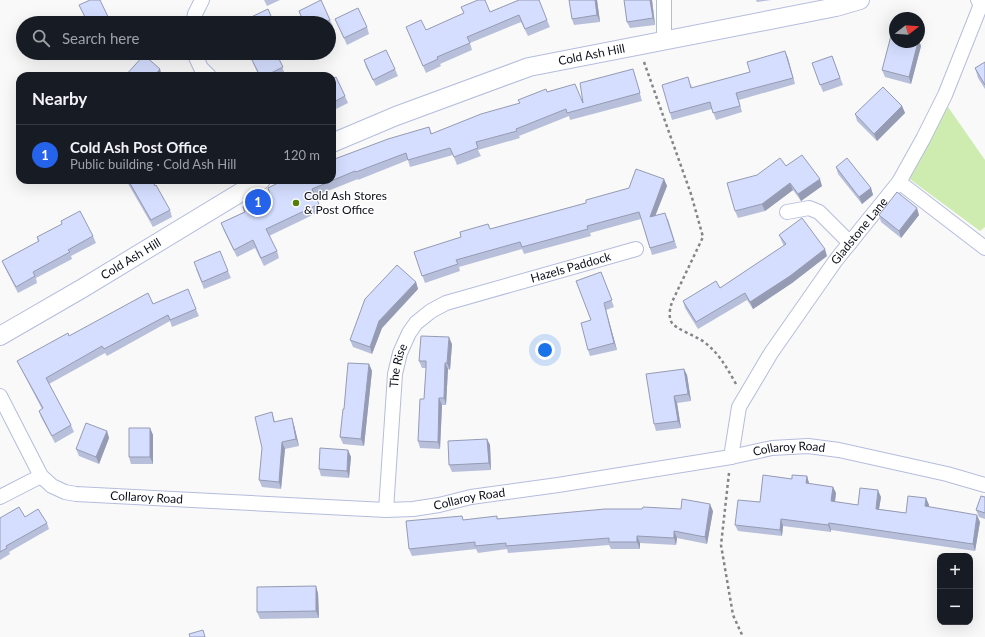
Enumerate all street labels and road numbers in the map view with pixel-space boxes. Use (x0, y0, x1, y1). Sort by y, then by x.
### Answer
street label: Cold Ash Hill (557, 40, 626, 68)
street label: Gladstone Lane (827, 194, 890, 267)
street label: Cold Ash Hill (98, 234, 164, 282)
street label: Hazels Paddock (529, 248, 613, 286)
street label: The Rise (386, 341, 410, 388)
street label: Collaroy Road (751, 438, 826, 459)
street label: Collaroy Road (432, 484, 506, 513)
street label: Collaroy Road (110, 488, 183, 507)

